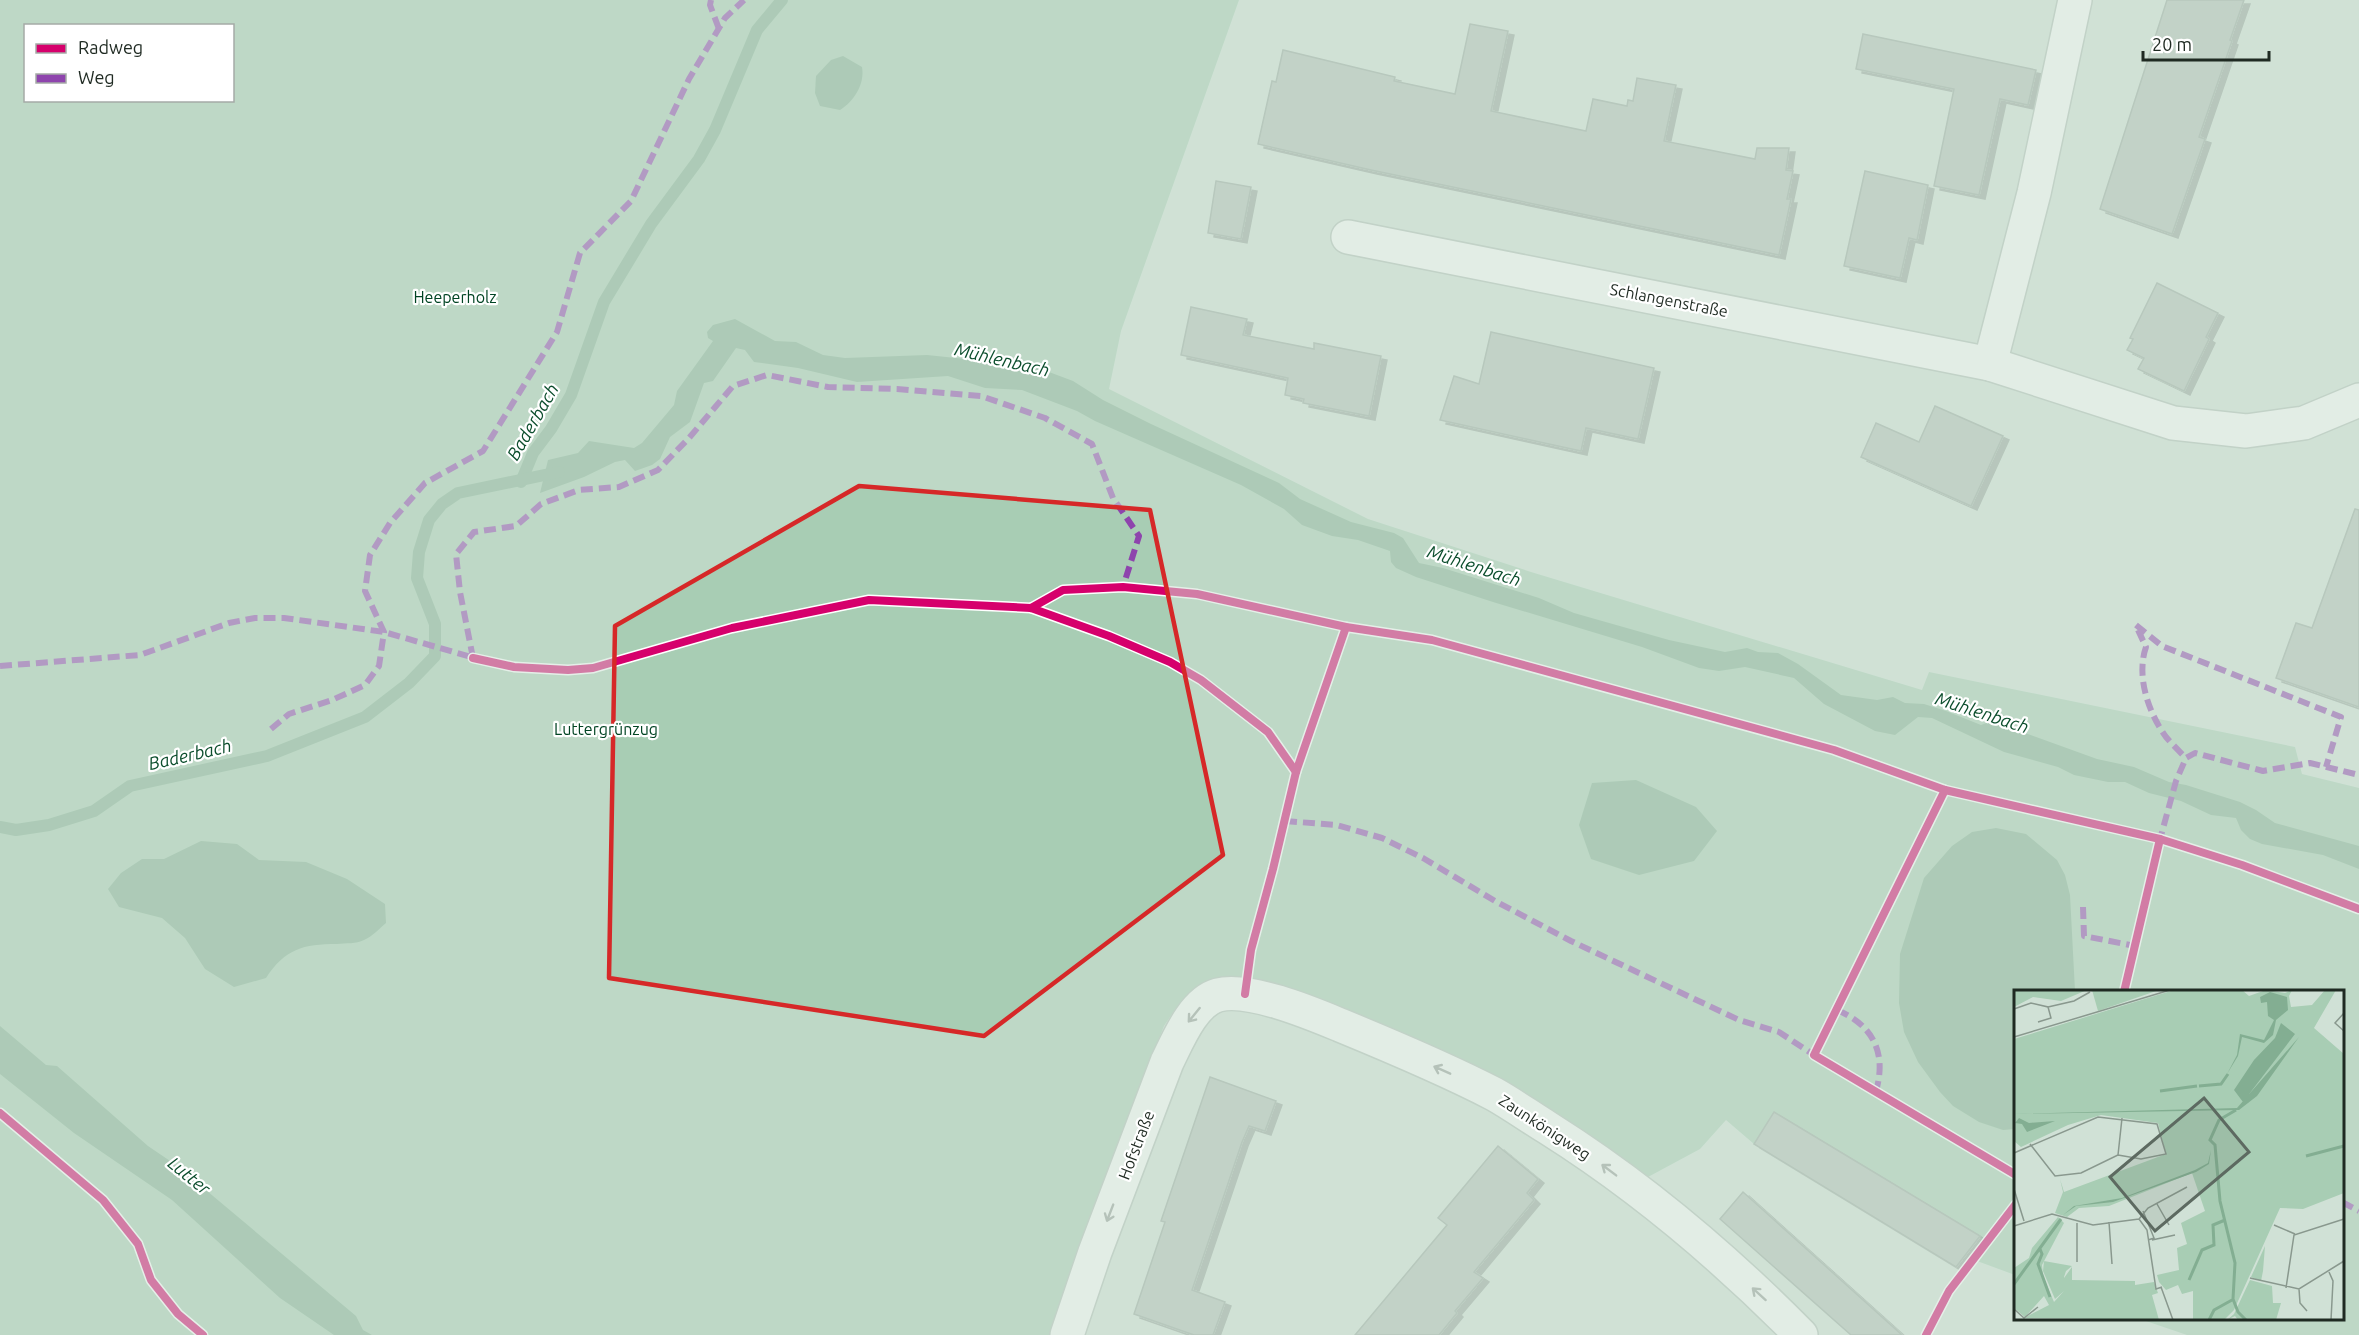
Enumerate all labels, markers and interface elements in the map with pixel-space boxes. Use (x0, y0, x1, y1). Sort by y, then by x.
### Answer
legend (24, 24, 234, 102)
scale bar (2143, 24, 2269, 62)
text: 20 m (2152, 34, 2192, 54)
text: Radweg (78, 37, 143, 57)
text: Weg (78, 67, 115, 87)
street label: Schlangenstraße (1609, 280, 1729, 320)
park label: Heeperholz (413, 288, 497, 306)
water label: Mühlenbach (953, 338, 1052, 380)
water label: Baderbach (502, 380, 562, 463)
water label: Mühlenbach (1425, 541, 1523, 590)
water label: Mühlenbach (1933, 688, 2031, 737)
park label: Luttergrünzug (554, 720, 658, 738)
water label: Baderbach (146, 735, 233, 773)
inset map (2014, 990, 2344, 1320)
one-way arrow (1188, 1007, 1201, 1023)
one-way arrow (1433, 1064, 1451, 1076)
street label: Zaunkönigweg (1496, 1091, 1594, 1163)
street label: Hofstraße (1115, 1108, 1157, 1182)
water label: Lutter (165, 1152, 215, 1199)
one-way arrow (1601, 1164, 1617, 1176)
one-way arrow (1104, 1203, 1115, 1222)
one-way arrow (1751, 1287, 1766, 1301)

